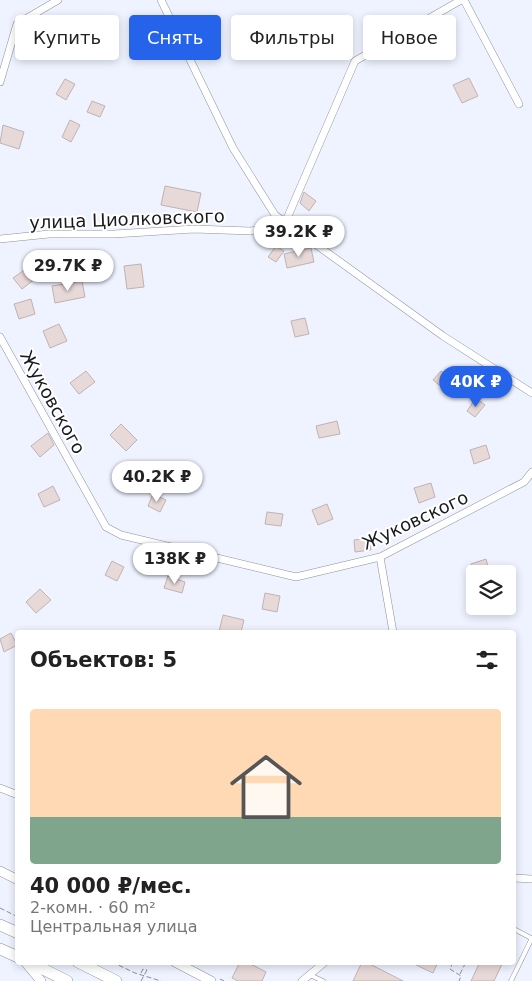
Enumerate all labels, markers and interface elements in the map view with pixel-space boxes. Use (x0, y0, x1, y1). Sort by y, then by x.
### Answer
chip: Купить (15, 15, 119, 60)
chip: Снять (129, 15, 221, 60)
chip: Фильтры (231, 15, 353, 60)
chip: Новое (363, 15, 456, 60)
street label: улица Циолковского (29, 205, 225, 233)
pin: 39.2K ₽ (253, 216, 345, 258)
text: 39.2K ₽ (265, 222, 333, 241)
pin: 29.7K ₽ (22, 250, 114, 292)
text: 29.7K ₽ (34, 256, 102, 275)
street label: Жуковского (16, 347, 90, 457)
pin: 40K ₽ (441, 366, 511, 408)
text: 40K ₽ (450, 372, 502, 391)
pin: 40.2K ₽ (111, 460, 203, 503)
text: 40.2K ₽ (123, 467, 191, 486)
street label: Жуковского (359, 486, 471, 554)
pin: 138K ₽ (134, 542, 216, 585)
text: 138K ₽ (144, 549, 206, 568)
map controls (466, 565, 516, 615)
button: layers (466, 565, 516, 615)
icon: filters (473, 646, 501, 674)
text: Объектов: 5 (30, 648, 177, 672)
icon: home (221, 742, 311, 832)
text: 40 000 ₽/мес. (30, 874, 192, 898)
text: 2-комн. · 60 m² (30, 898, 156, 917)
text: Центральная улица (30, 917, 197, 936)

